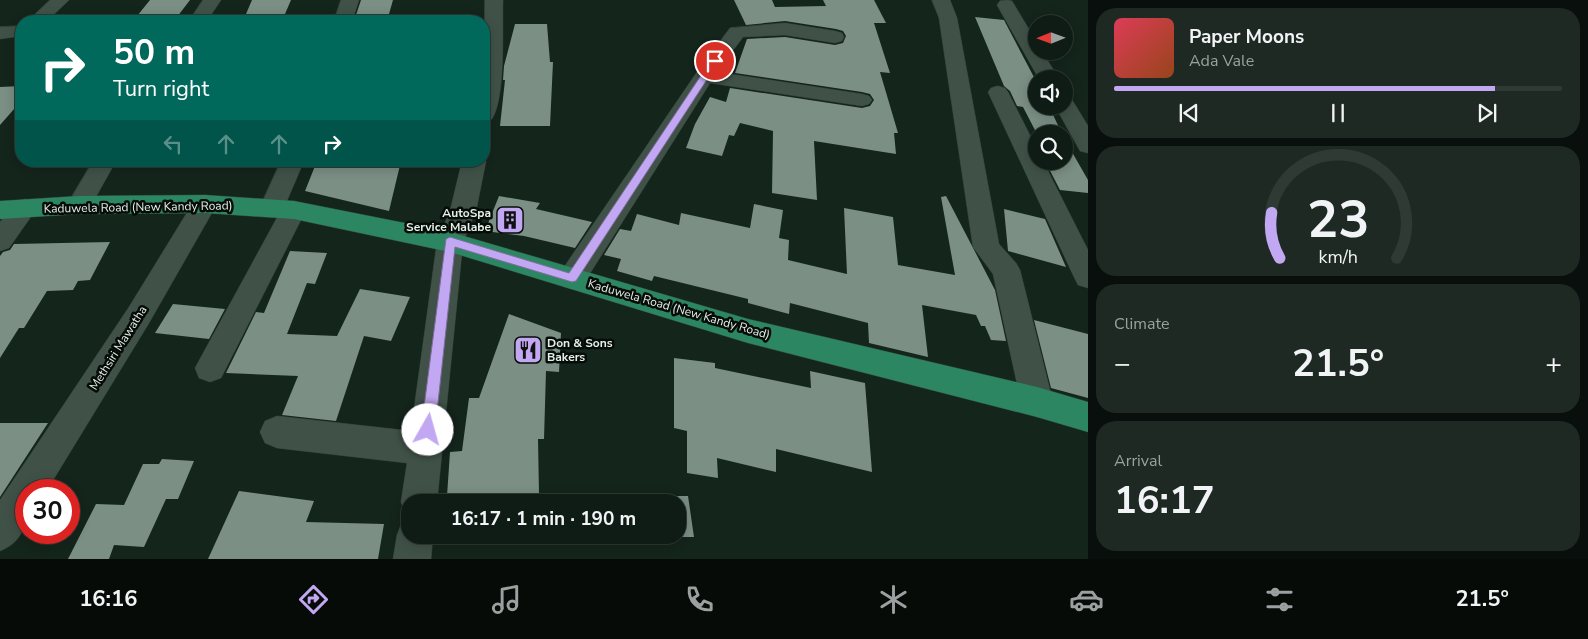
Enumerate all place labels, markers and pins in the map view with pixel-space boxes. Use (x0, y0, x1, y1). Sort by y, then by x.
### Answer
pin (694, 40, 736, 82)
place label: AutoSpa Service Malabe (406, 205, 491, 235)
building icon: AutoSpa Service Malabe (495, 205, 525, 235)
restaurant icon: Don & Sons Bakers (513, 335, 543, 365)
place label: Don & Sons Bakers (547, 335, 613, 365)

